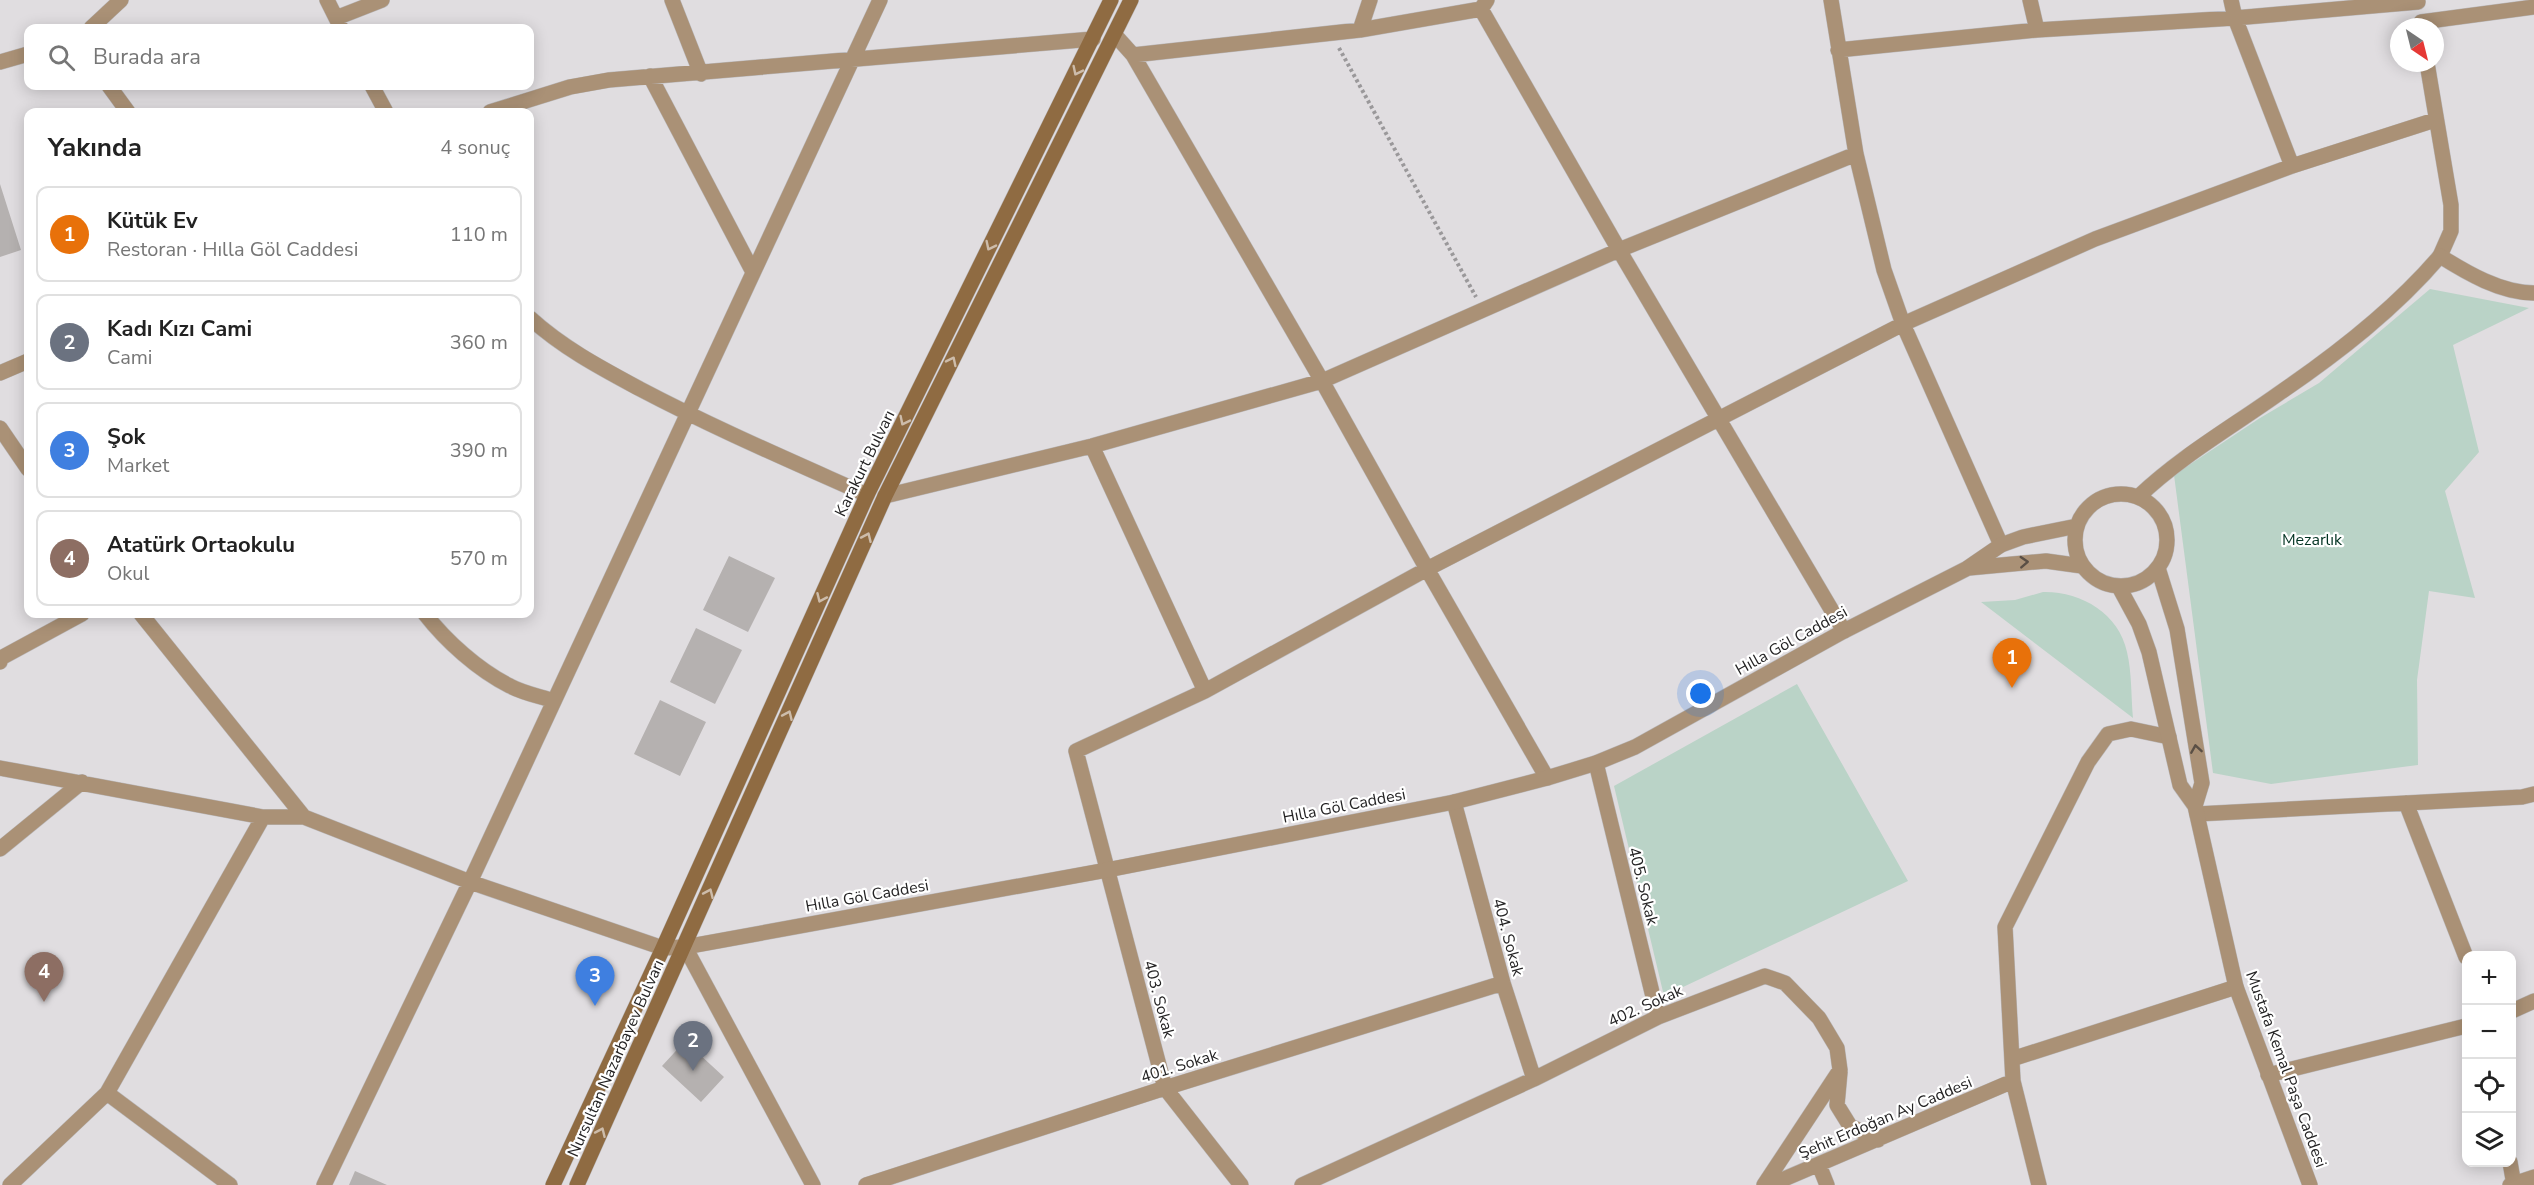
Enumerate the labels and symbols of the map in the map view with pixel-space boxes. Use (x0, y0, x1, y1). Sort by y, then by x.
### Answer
north arrow (2390, 18, 2444, 72)
one-way arrow (1072, 65, 1084, 76)
one-way arrow (986, 240, 998, 251)
one-way arrow (945, 357, 956, 368)
street label: Karakurt Bulvarı (830, 407, 900, 520)
one-way arrow (900, 415, 911, 426)
park label: Mezarlık (2282, 529, 2343, 551)
one-way arrow (860, 532, 872, 543)
one-way arrow (2019, 556, 2028, 568)
one-way arrow (817, 591, 829, 602)
street label: Hılla Göl Caddesi (1732, 601, 1851, 681)
pin: 1 (1992, 638, 2032, 688)
your location (1686, 679, 1715, 708)
one-way arrow (781, 710, 793, 721)
one-way arrow (2191, 744, 2203, 754)
street label: Hılla Göl Caddesi (1281, 783, 1408, 829)
street label: 405. Sokak (1623, 845, 1664, 929)
street label: Hılla Göl Caddesi (804, 874, 931, 918)
one-way arrow (702, 889, 714, 900)
street label: 404. Sokak (1487, 896, 1529, 980)
pin: 4 (24, 952, 63, 1002)
street label: Nursultan Nazarbayev Bulvarı (562, 956, 669, 1161)
pin: 3 (576, 956, 614, 1006)
street label: 403. Sokak (1138, 958, 1180, 1042)
street label: Mustafa Kemal Paşa Caddesi (2240, 968, 2332, 1171)
street label: 402. Sokak (1605, 979, 1687, 1032)
pin: 2 (674, 1022, 712, 1071)
street label: 401. Sokak (1138, 1043, 1222, 1088)
street label: Şehit Erdoğan Ay Caddesi (1795, 1071, 1975, 1164)
one-way arrow (594, 1127, 606, 1138)

